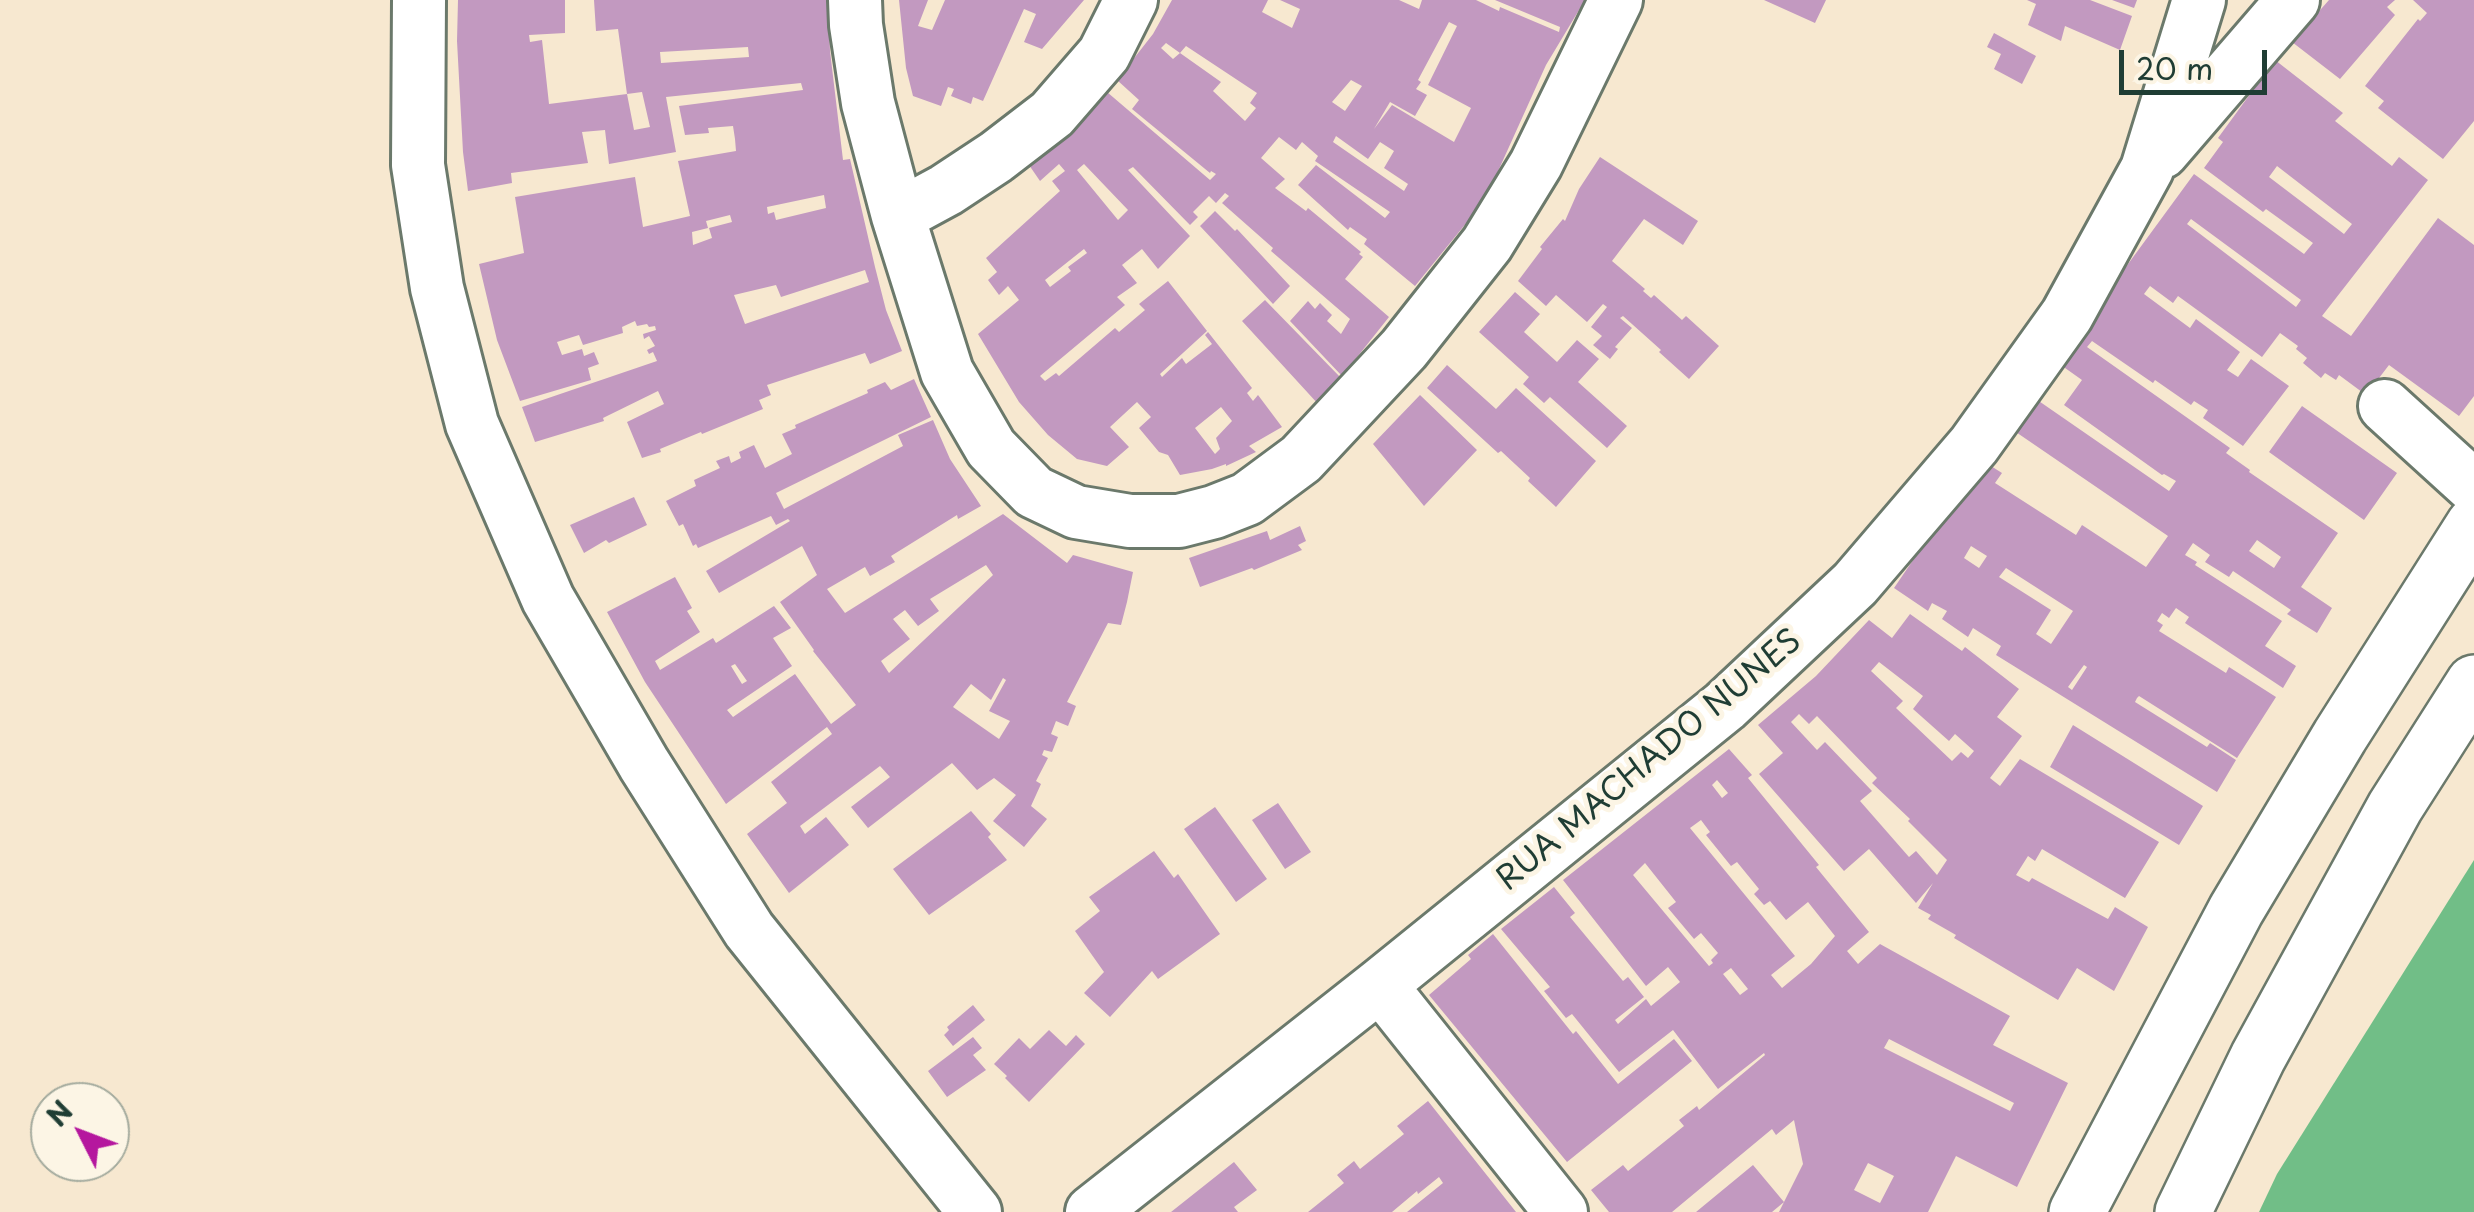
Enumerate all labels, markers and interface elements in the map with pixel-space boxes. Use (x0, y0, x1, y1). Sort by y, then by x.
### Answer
scale bar (2124, 30, 2272, 92)
text: 20 m (2136, 45, 2213, 90)
street label: RUA MACHADO NUNES (1490, 622, 1810, 900)
north arrow (30, 1082, 130, 1182)
text: N (35, 1090, 82, 1136)

